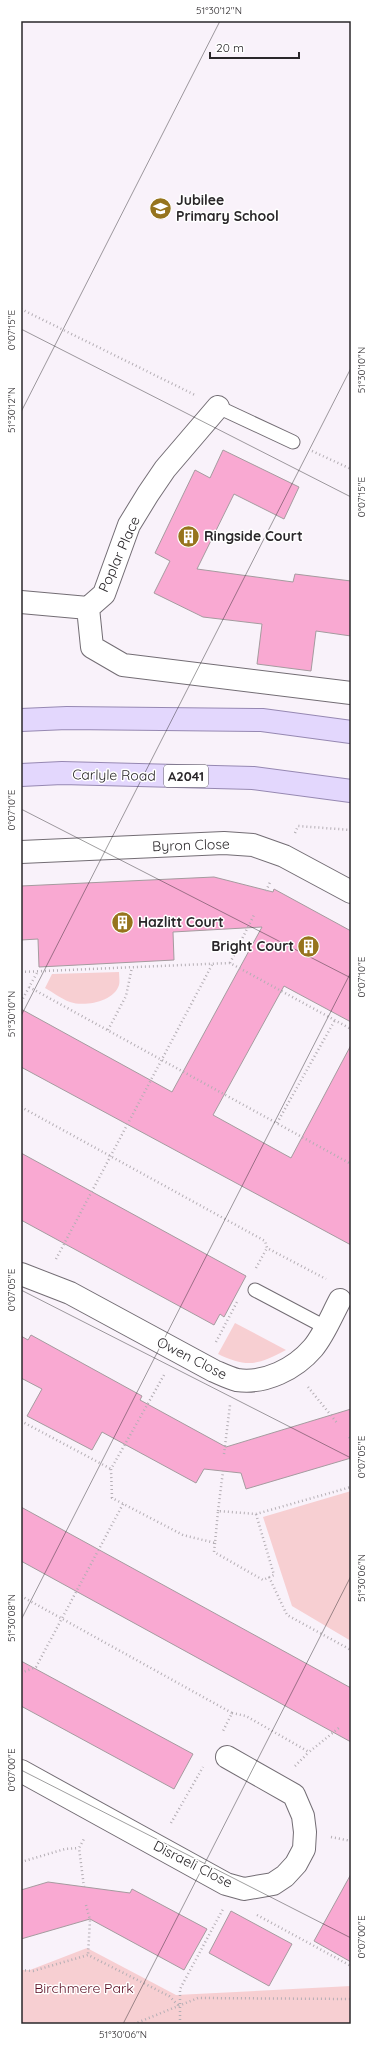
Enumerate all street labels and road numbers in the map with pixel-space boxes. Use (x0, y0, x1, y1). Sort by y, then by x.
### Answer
street label: Poplar Place (94, 513, 144, 595)
street label: Carlyle Road (72, 765, 156, 785)
road number: A2041 (164, 765, 208, 787)
street label: Byron Close (152, 835, 230, 855)
street label: Owen Close (154, 1333, 230, 1383)
street label: Disraeli Close (150, 1836, 236, 1892)

